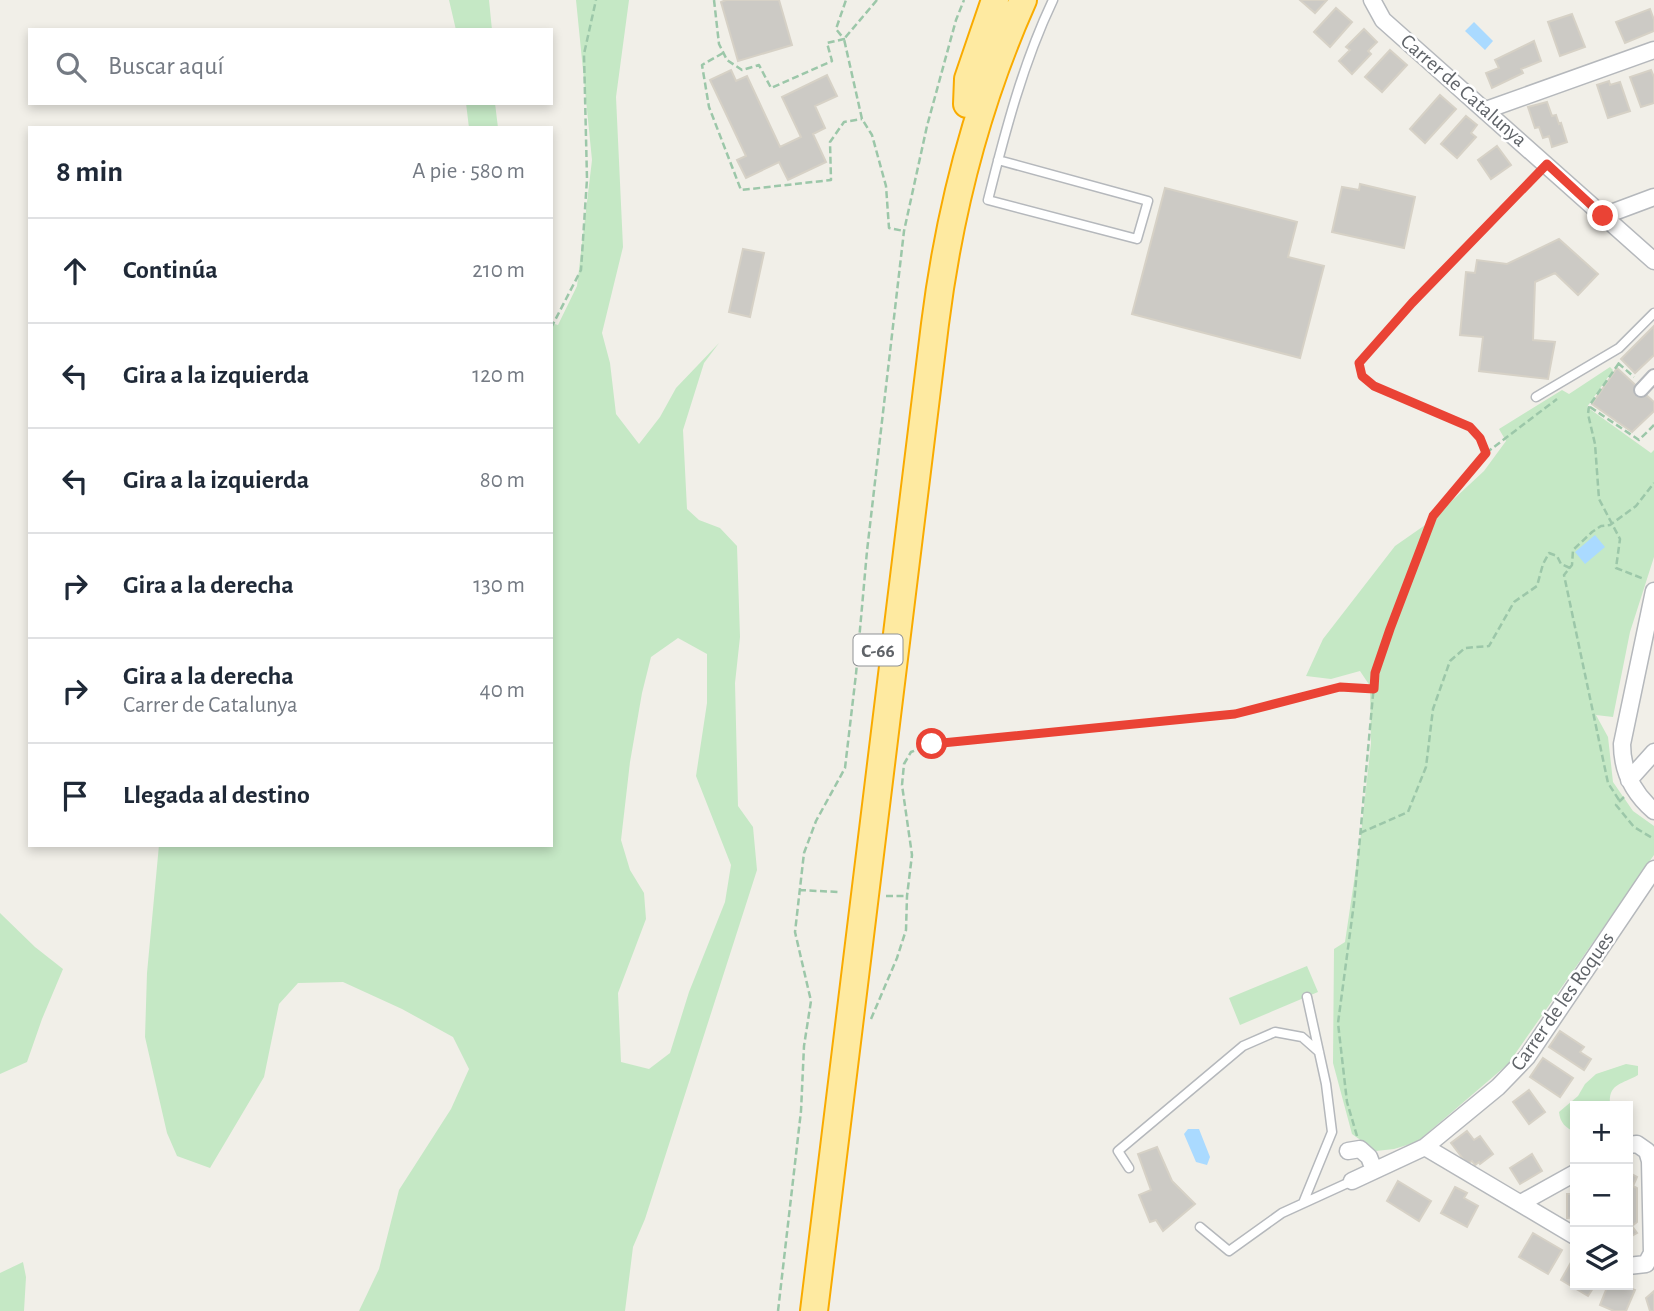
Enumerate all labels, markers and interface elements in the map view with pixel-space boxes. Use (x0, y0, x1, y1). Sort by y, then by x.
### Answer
search box (28, 28, 553, 105)
street label: Carrer de Catalunya (1397, 30, 1531, 151)
icon: search (52, 48, 90, 86)
text: Buscar aquí (108, 53, 224, 79)
text: 8 min (56, 157, 123, 187)
text: A pie · 580 m (412, 160, 525, 183)
route end (1587, 200, 1618, 231)
icon: ahead (56, 252, 94, 290)
text: Continúa (123, 257, 218, 283)
text: 210 m (472, 259, 525, 282)
icon: left (56, 357, 94, 395)
text: Gira a la izquierda (123, 362, 309, 388)
text: 120 m (472, 364, 525, 387)
icon: left (56, 462, 94, 500)
text: Gira a la izquierda (123, 467, 309, 493)
text: 80 m (480, 469, 525, 492)
icon: right (56, 567, 94, 605)
text: Gira a la derecha (123, 572, 294, 598)
text: 130 m (473, 574, 525, 597)
road number: C-66 (854, 635, 903, 666)
text: Gira a la derecha (123, 663, 294, 689)
icon: right (56, 672, 94, 710)
text: 40 m (480, 679, 525, 702)
text: Carrer de Catalunya (123, 694, 298, 717)
route start (916, 728, 947, 759)
icon: arrive (56, 777, 94, 815)
text: Llegada al destino (123, 782, 310, 808)
street label: Carrer de les Roques (1507, 928, 1618, 1075)
map controls (1570, 1101, 1633, 1290)
button: + (1570, 1101, 1633, 1164)
button: − (1570, 1164, 1633, 1227)
button: layers (1570, 1227, 1633, 1290)

